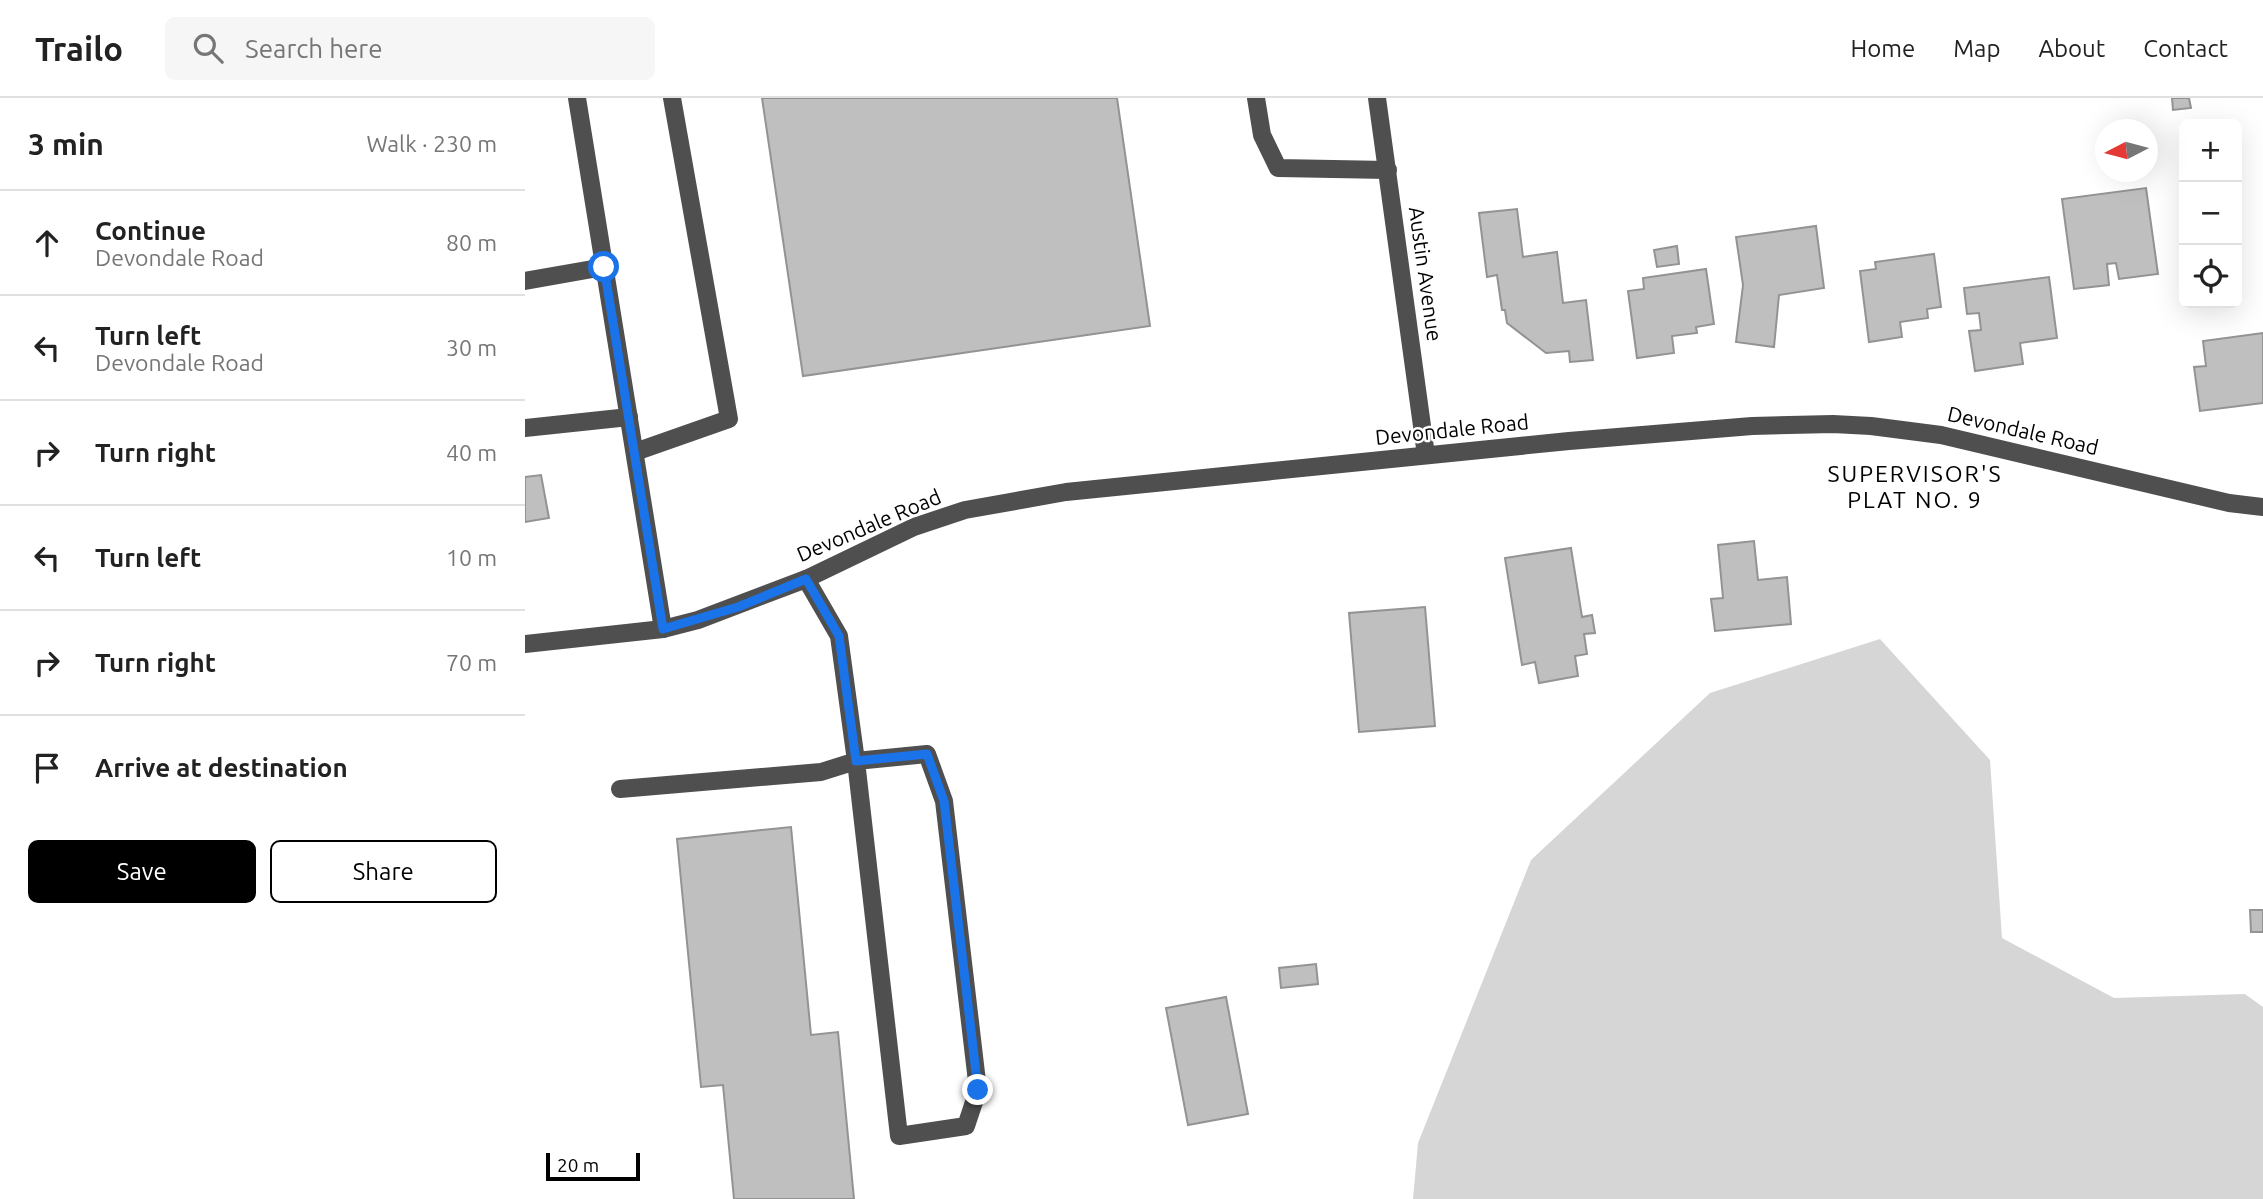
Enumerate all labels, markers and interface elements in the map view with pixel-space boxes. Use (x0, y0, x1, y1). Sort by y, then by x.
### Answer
search box (165, 17, 655, 80)
icon: search (189, 29, 227, 67)
text: Trailo (35, 30, 123, 67)
text: Search here (245, 34, 383, 63)
text: Home (1850, 35, 1915, 62)
text: Map (1953, 35, 2000, 62)
text: About (2038, 35, 2105, 62)
text: Contact (2143, 35, 2228, 62)
north arrow (2095, 119, 2158, 182)
map controls (2179, 119, 2242, 308)
button: + (2179, 119, 2242, 182)
text: 3 min (28, 127, 104, 161)
text: Walk · 230 m (366, 131, 497, 156)
button: − (2179, 182, 2242, 245)
street label: Austin Avenue (1405, 205, 1447, 343)
text: Continue (95, 216, 206, 245)
icon: ahead (28, 224, 66, 262)
text: 80 m (446, 230, 497, 255)
text: Devondale Road (95, 245, 264, 270)
button: locate (2179, 245, 2242, 308)
route start (588, 251, 619, 282)
text: Turn left (95, 321, 201, 350)
icon: left (28, 329, 66, 367)
text: 30 m (446, 335, 497, 360)
text: Devondale Road (95, 350, 264, 375)
street label: Devondale Road (1945, 401, 2101, 459)
street label: Devondale Road (1374, 409, 1530, 449)
icon: right (28, 434, 66, 472)
text: Turn right (95, 438, 216, 467)
text: 40 m (446, 440, 497, 465)
district label: SUPERVISOR'S PLAT NO. 9 (1827, 461, 2003, 512)
street label: Devondale Road (793, 484, 944, 566)
icon: left (28, 539, 66, 577)
text: Turn left (95, 543, 201, 572)
text: 10 m (446, 545, 497, 570)
icon: right (28, 644, 66, 682)
text: Turn right (95, 648, 216, 677)
text: 70 m (446, 650, 497, 675)
icon: arrive (28, 749, 66, 787)
text: Arrive at destination (95, 753, 348, 782)
button: Save (28, 840, 256, 903)
button: Share (270, 840, 497, 903)
route end (962, 1074, 993, 1105)
scale bar (546, 1150, 641, 1182)
text: 20 m (557, 1154, 599, 1176)

